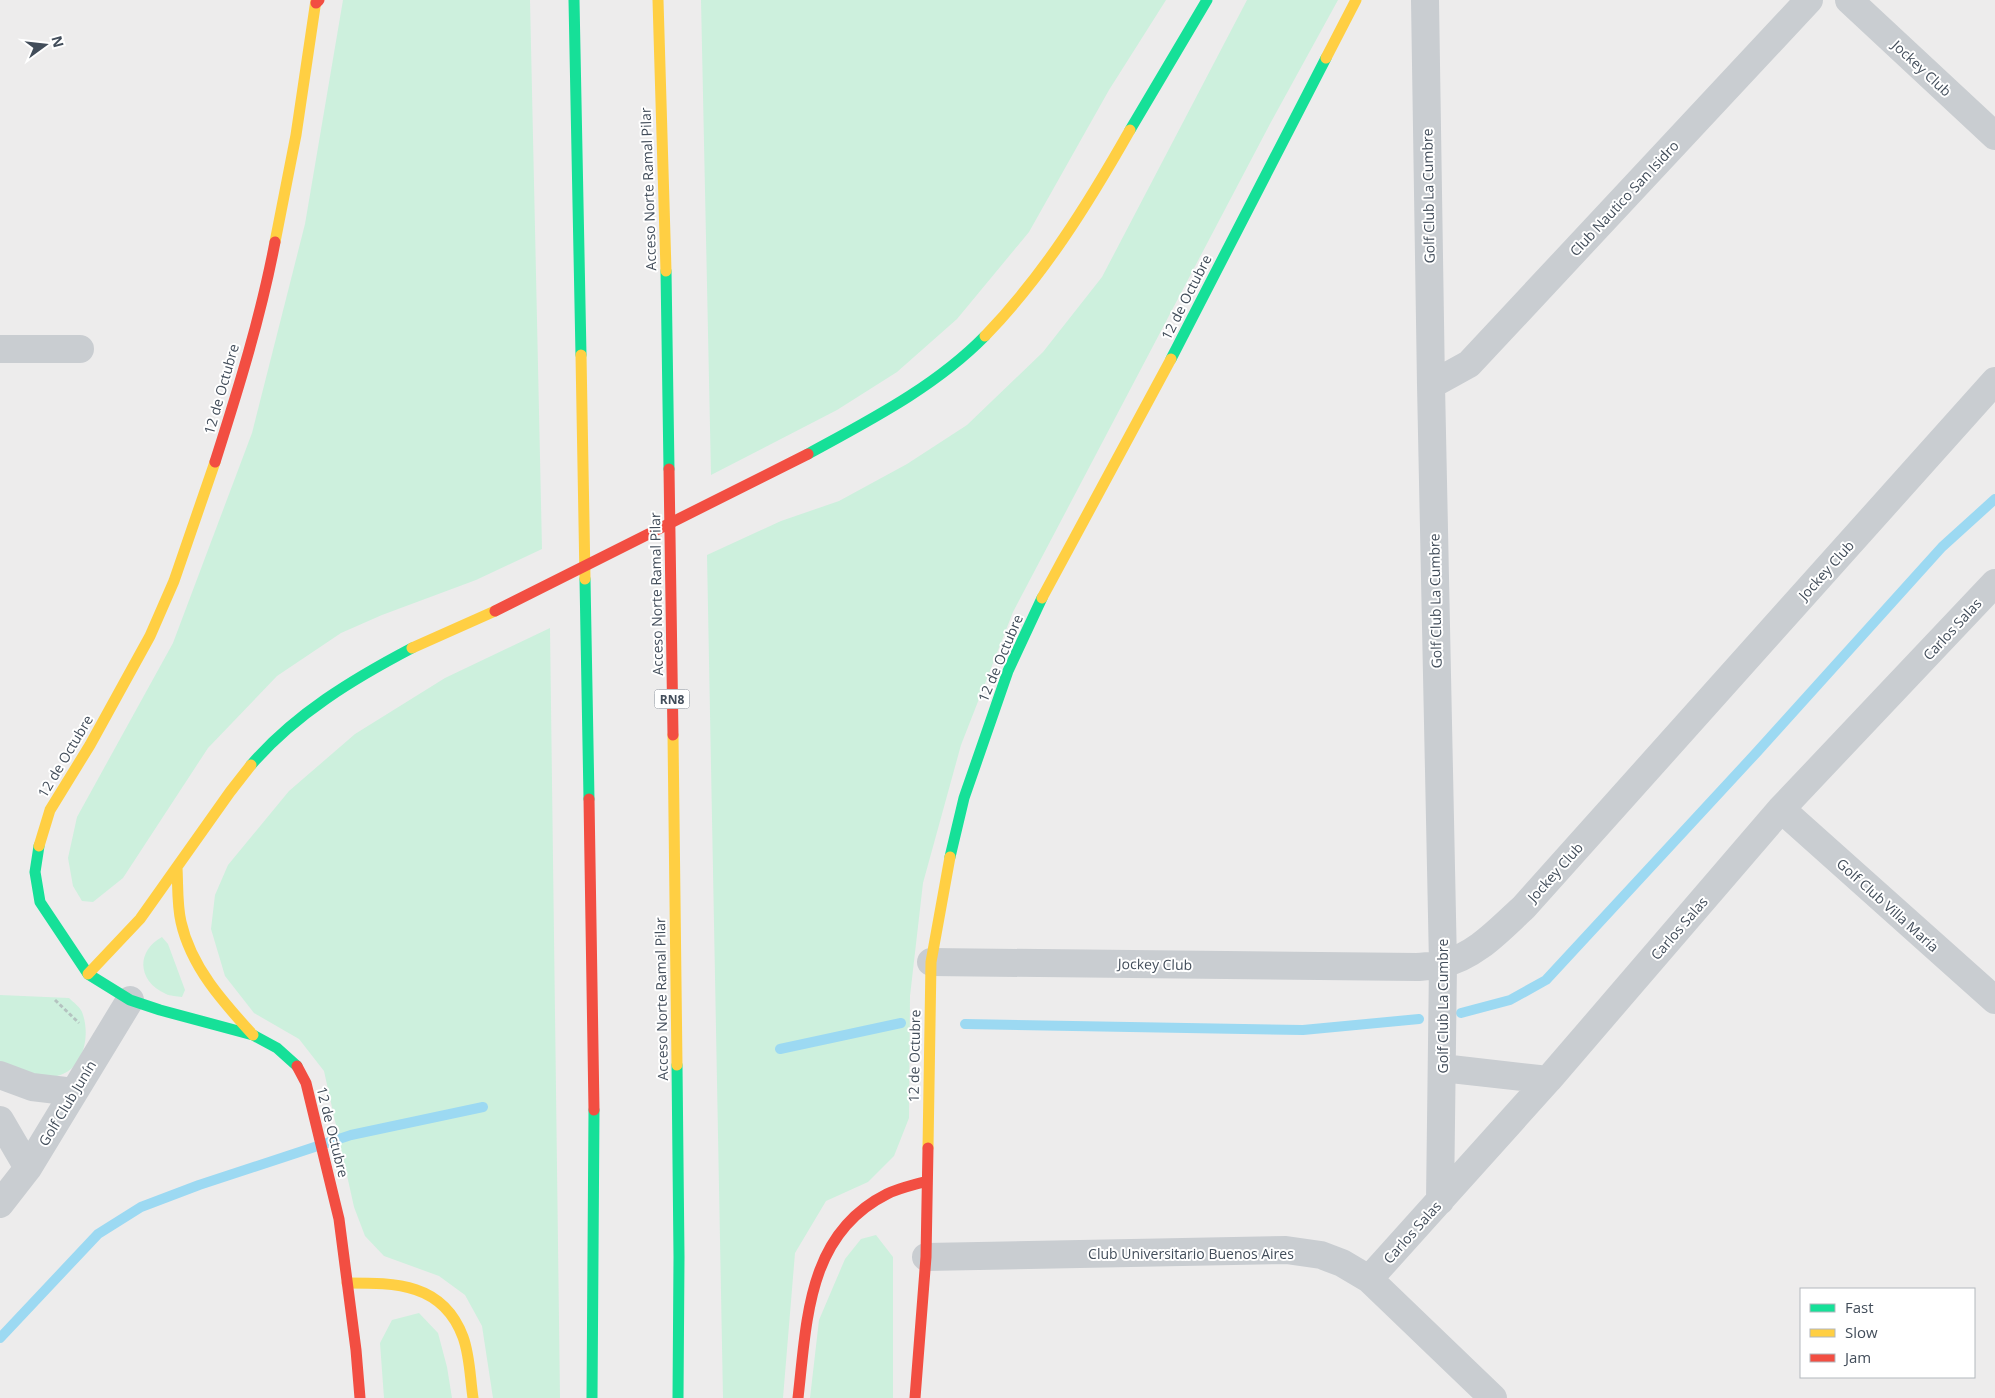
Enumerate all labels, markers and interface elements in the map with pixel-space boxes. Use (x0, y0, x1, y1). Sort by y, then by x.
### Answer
north arrow (20, 20, 70, 70)
text: N (47, 34, 69, 49)
street label: Jockey Club (1887, 34, 1956, 100)
street label: Acceso Norte Ramal Pilar (636, 107, 660, 271)
street label: Golf Club La Cumbre (1417, 128, 1439, 264)
street label: Club Nautico San Isidro (1565, 136, 1683, 260)
street label: 12 de Octubre (1156, 251, 1216, 343)
street label: 12 de Octubre (199, 342, 243, 436)
street label: Acceso Norte Ramal Pilar (645, 512, 667, 676)
street label: Golf Club La Cumbre (1424, 533, 1446, 669)
street label: Jockey Club (1793, 536, 1858, 605)
street label: Carlos Salas (1918, 594, 1986, 664)
street label: 12 de Octubre (973, 611, 1027, 705)
road number: RN8 (654, 690, 690, 709)
street label: 12 de Octubre (33, 711, 97, 801)
street label: Jockey Club (1522, 838, 1587, 907)
street label: Golf Club Villa María (1833, 854, 1943, 956)
street label: Carlos Salas (1646, 892, 1712, 964)
street label: Acceso Norte Ramal Pilar (650, 917, 672, 1081)
street label: Golf Club La Cumbre (1433, 938, 1452, 1073)
street label: Jockey Club (1116, 954, 1192, 974)
street label: 12 de Octubre (904, 1009, 924, 1103)
street label: Golf Club Junín (34, 1057, 100, 1149)
street label: 12 de Octubre (313, 1085, 354, 1180)
street label: Carlos Salas (1379, 1196, 1445, 1267)
street label: Club Universitario Buenos Aires (1088, 1244, 1294, 1263)
legend (1800, 1288, 1975, 1378)
text: Fast (1845, 1297, 1874, 1317)
text: Slow (1845, 1322, 1878, 1342)
text: Jam (1843, 1347, 1871, 1367)

